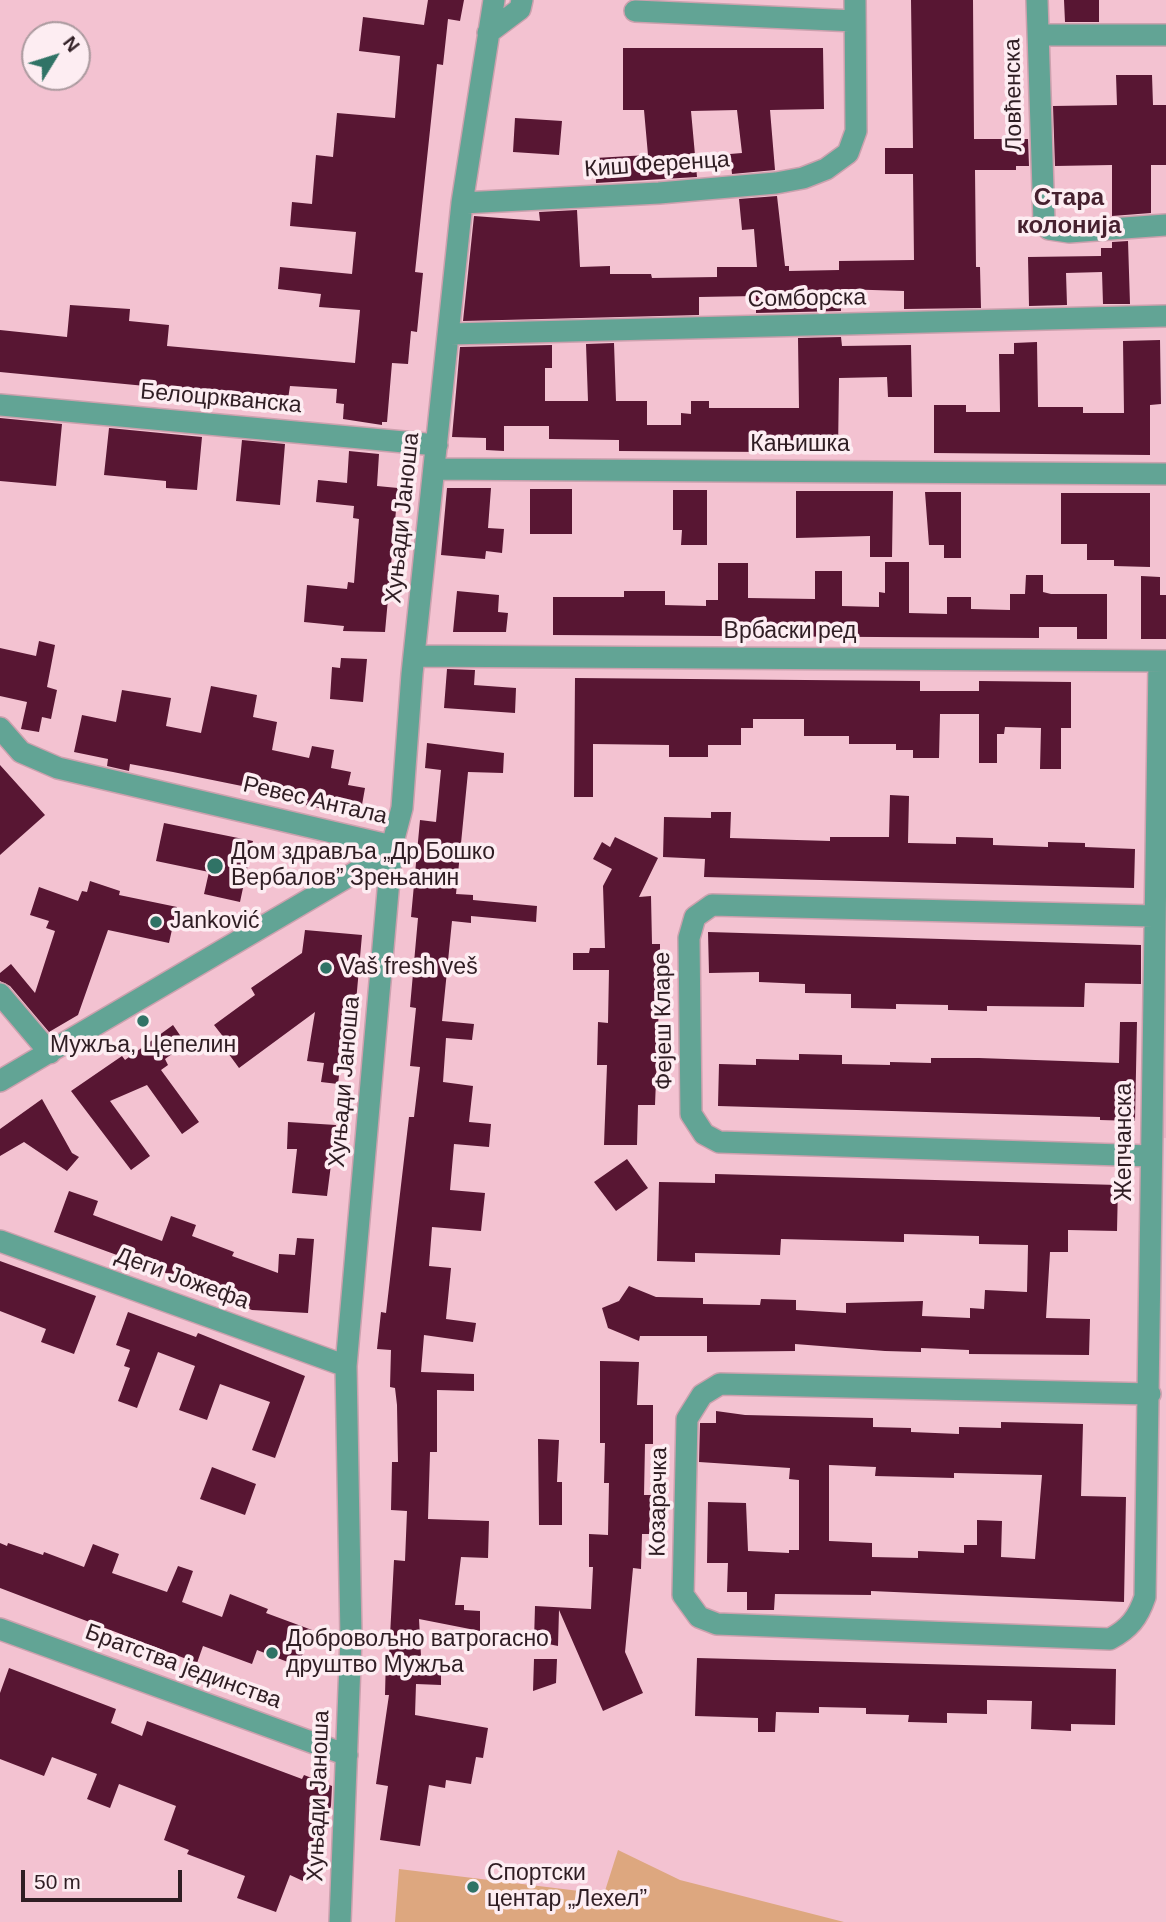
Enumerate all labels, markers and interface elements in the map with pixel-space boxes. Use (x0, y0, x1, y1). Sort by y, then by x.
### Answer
north arrow (21, 21, 91, 91)
text: N (59, 32, 84, 56)
street label: Ловћенска (999, 38, 1029, 152)
street label: Киш Ференца (583, 146, 731, 184)
district label: Стара колонија (1017, 184, 1121, 240)
street label: Сомборска (747, 284, 867, 314)
street label: Белоцркванска (139, 378, 303, 420)
street label: Хуњади Јаноша (380, 431, 426, 605)
street label: Кањишка (750, 431, 850, 459)
street label: Врбаски ред (724, 618, 856, 646)
street label: Ревес Антала (240, 771, 390, 831)
place label: Дом здравља „Др Бошко Вербалов” Зрењанин (231, 839, 495, 893)
marker: Дом здравља „Др Бошко Вербалов” Зрењанин (205, 856, 225, 876)
place label: Janković (170, 908, 259, 936)
marker: Janković (148, 914, 164, 930)
street label: Фејеш Кларе (649, 952, 679, 1090)
place label: Vaš fresh veš (340, 954, 478, 982)
marker: Vaš fresh veš (318, 960, 334, 976)
street label: Хуњади Јаноша (324, 995, 366, 1169)
marker: Мужља, Цепелин (135, 1013, 151, 1029)
place label: Мужља, Цепелин (50, 1032, 236, 1060)
street label: Жепчанска (1111, 1083, 1139, 1201)
street label: Деги Јожефа (112, 1242, 252, 1316)
street label: Козарачка (644, 1447, 674, 1557)
street label: Братства јединства (81, 1619, 285, 1715)
place label: Добровољно ватрогасно друштво Мужља (286, 1626, 549, 1680)
marker: Добровољно ватрогасно друштво Мужља (264, 1645, 280, 1661)
street label: Хуњади Јаноша (302, 1710, 336, 1882)
scale bar (24, 1856, 186, 1900)
place label: Спортски центар „Лехел” (487, 1860, 647, 1914)
text: 50 m (34, 1870, 81, 1893)
marker: Спортски центар „Лехел” (465, 1879, 481, 1895)

